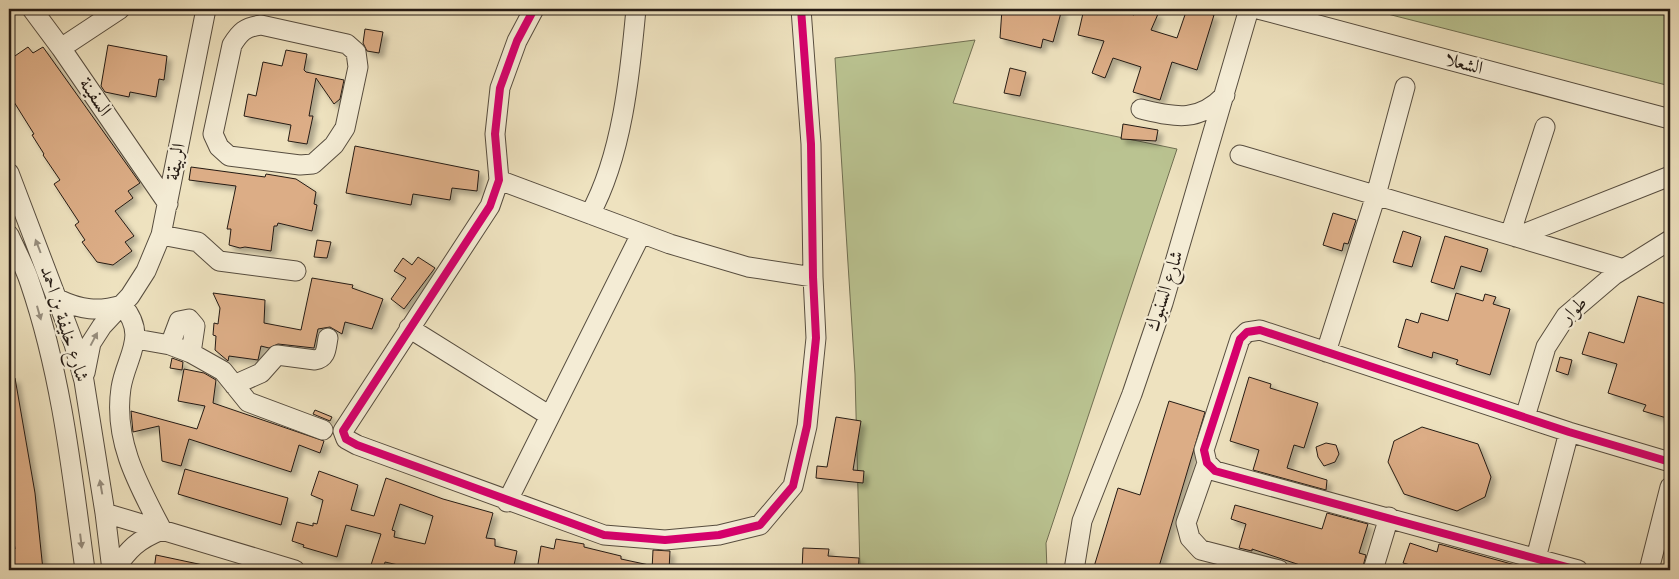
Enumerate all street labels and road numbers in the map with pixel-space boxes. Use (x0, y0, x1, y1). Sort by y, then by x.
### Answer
street label: الشعلا (1443, 48, 1485, 80)
street label: السفينة (74, 73, 116, 121)
street label: الربيقة (161, 141, 191, 183)
street label: شارع السنبوك (1141, 248, 1192, 335)
street label: شارع خليفة بن احمد (32, 263, 94, 386)
street label: طوار (1554, 292, 1592, 330)

